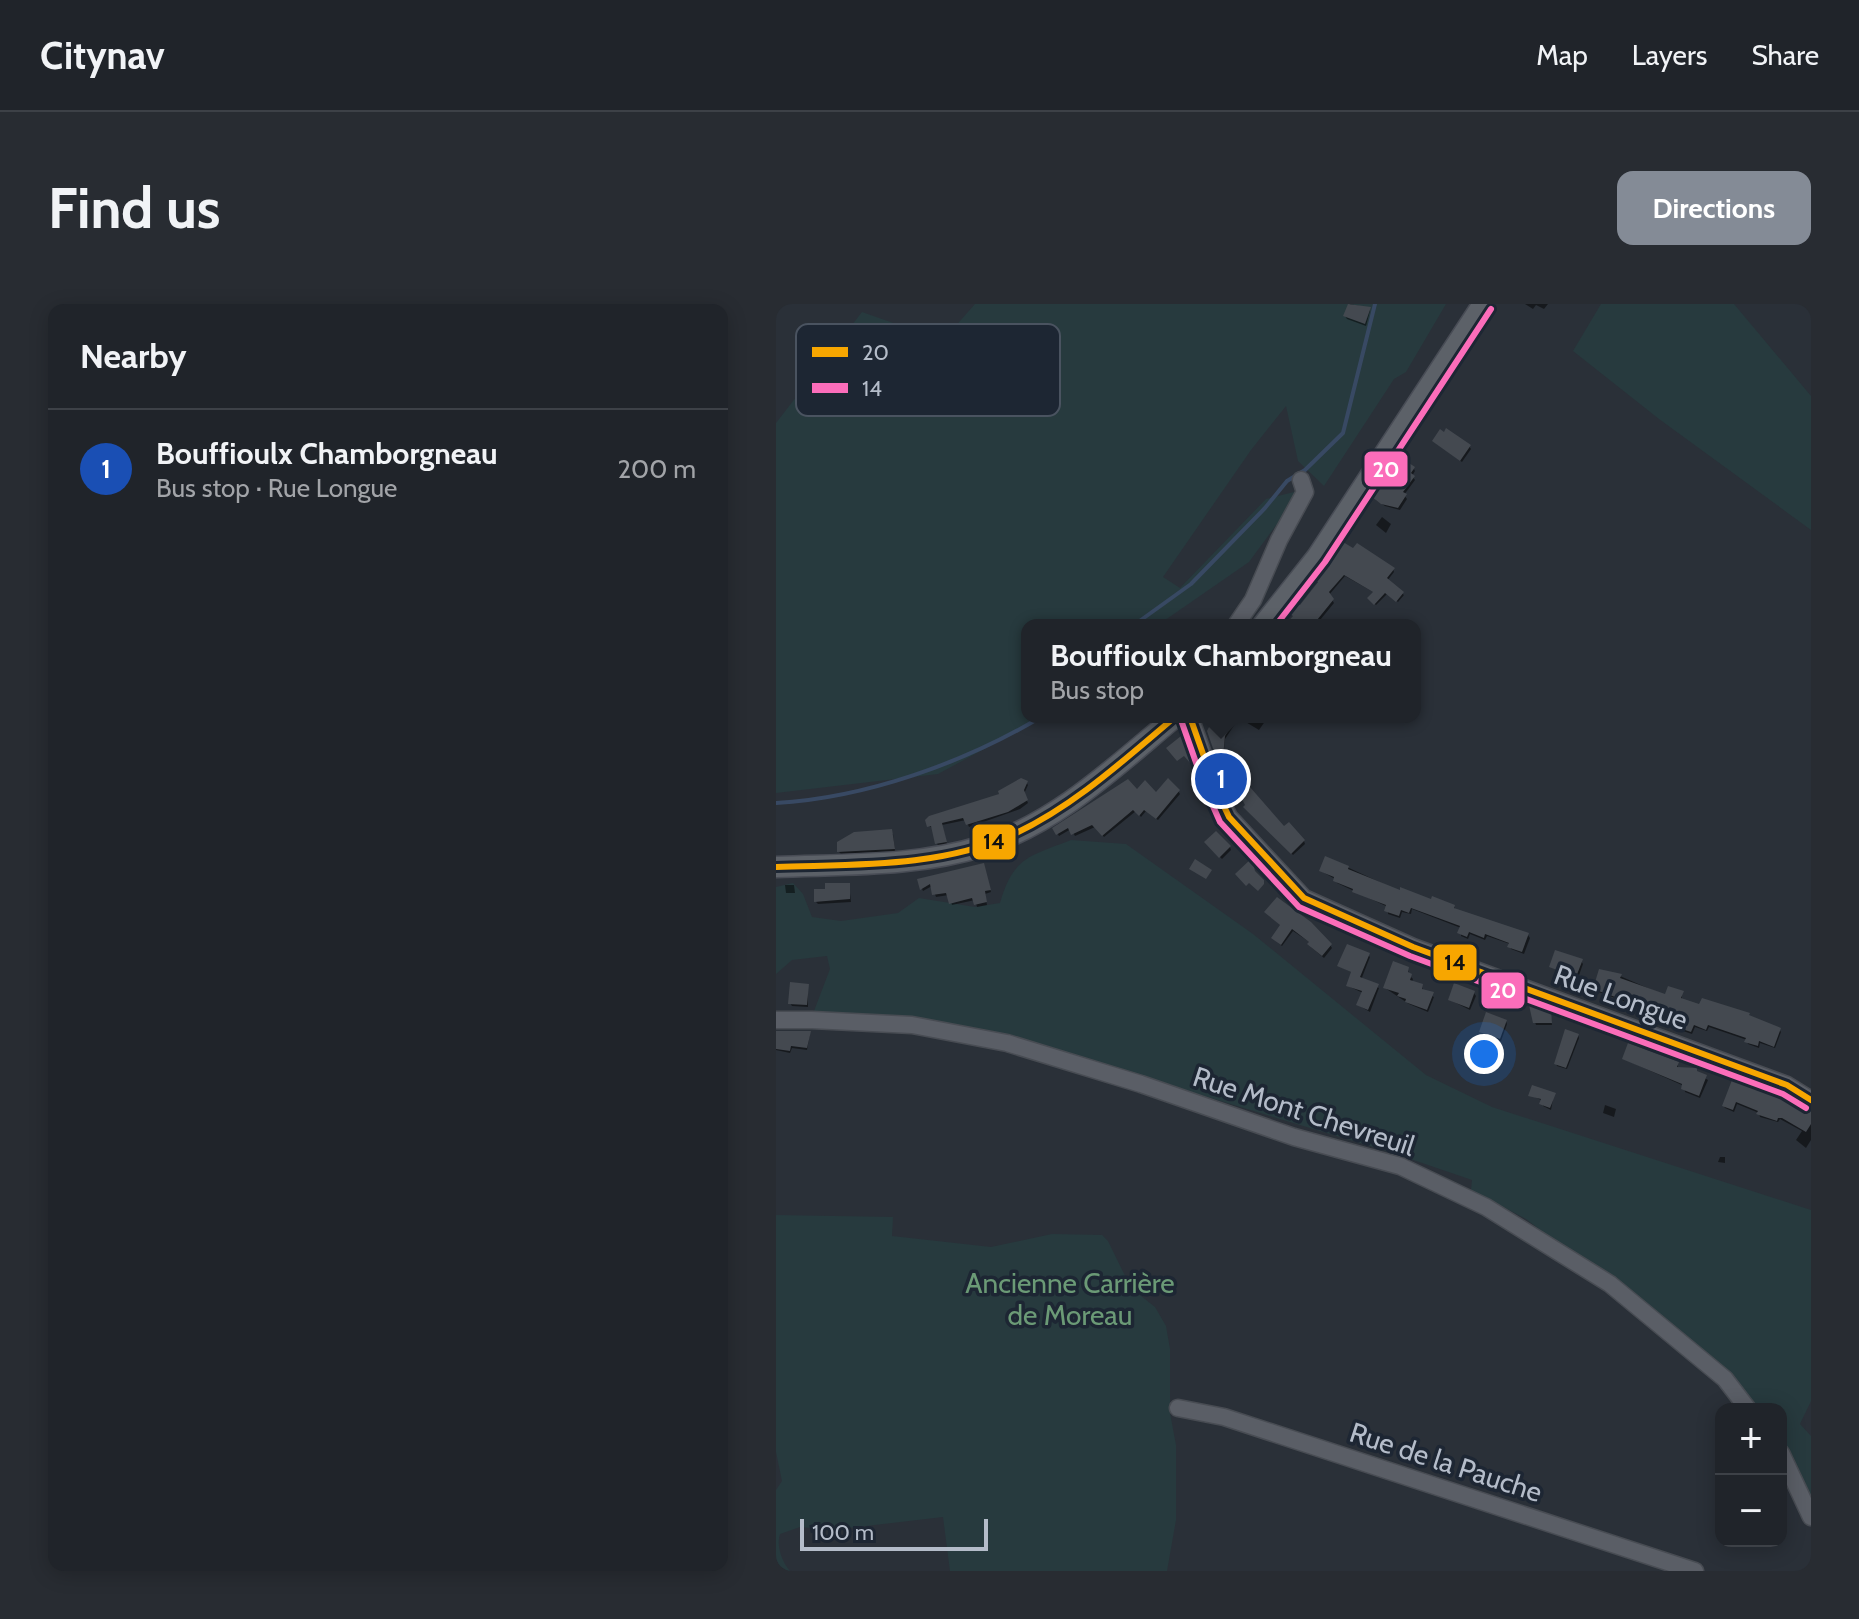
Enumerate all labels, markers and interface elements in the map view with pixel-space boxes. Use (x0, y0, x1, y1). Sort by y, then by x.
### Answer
text: Citynav (40, 32, 165, 79)
text: Map (1536, 38, 1588, 72)
text: Layers (1632, 38, 1707, 72)
text: Share (1751, 38, 1819, 72)
button: Directions (1617, 171, 1811, 245)
text: Find us (48, 174, 221, 242)
legend (796, 324, 1060, 416)
text: Nearby (80, 335, 187, 377)
text: 20 (862, 339, 889, 366)
text: 14 (862, 375, 882, 402)
text: Bouffioulx Chamborgneau (156, 435, 498, 472)
line badge: 20 (1363, 450, 1409, 488)
text: 1 (101, 453, 111, 485)
text: 200 m (617, 453, 696, 485)
text: 20 (1372, 456, 1400, 483)
text: Bus stop · Rue Longue (156, 472, 397, 504)
popup (1021, 619, 1421, 723)
text: Bouffioulx Chamborgneau (1050, 637, 1392, 674)
text: Bus stop (1050, 674, 1144, 706)
pin: 1 (1195, 749, 1247, 809)
line badge: 14 (971, 823, 1017, 861)
text: 14 (983, 828, 1005, 855)
line badge: 14 (1432, 943, 1478, 982)
text: 14 (1444, 949, 1466, 976)
street label: Rue Longue (1550, 957, 1692, 1037)
line badge: 20 (1480, 971, 1526, 1010)
text: 20 (1489, 977, 1517, 1004)
your location (1464, 1034, 1504, 1074)
street label: Rue Mont Chevreuil (1189, 1059, 1420, 1163)
park label: Ancienne Carrière de Moreau (965, 1266, 1175, 1332)
map controls (1715, 1403, 1787, 1547)
button: + (1715, 1403, 1787, 1475)
street label: Rue de la Pauche (1345, 1415, 1547, 1509)
button: − (1715, 1475, 1787, 1547)
scale bar (800, 1515, 988, 1551)
text: 100 m (812, 1519, 874, 1546)

